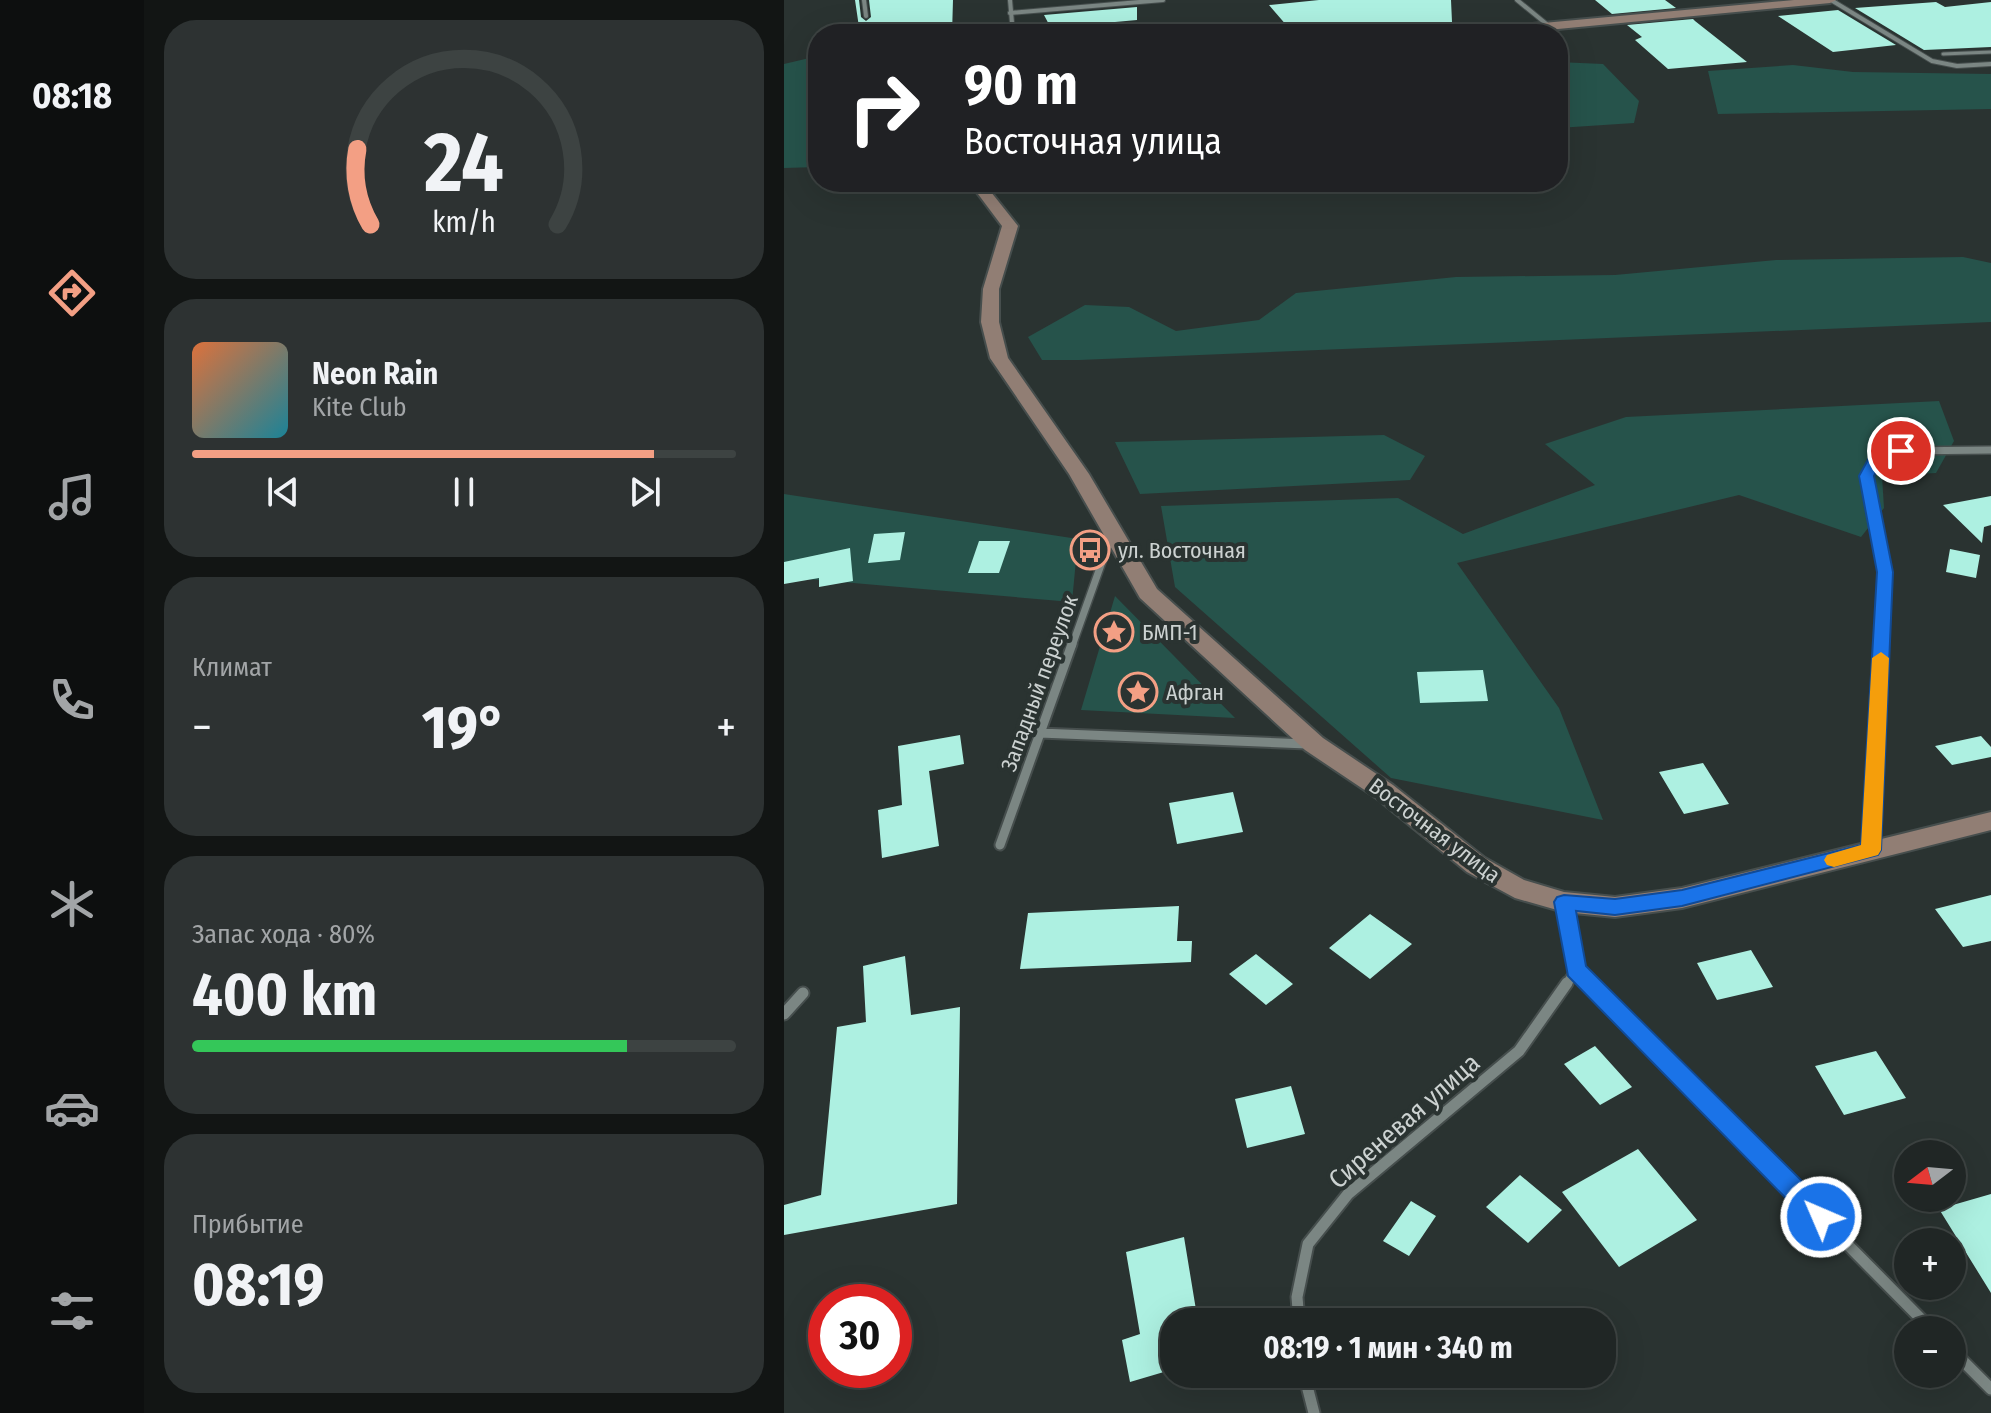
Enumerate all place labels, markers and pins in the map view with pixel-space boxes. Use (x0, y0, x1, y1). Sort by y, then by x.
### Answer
pin (1867, 417, 1935, 485)
bus stop icon: ул. Восточная (1069, 529, 1111, 571)
place label: ул. Восточная (1118, 537, 1246, 564)
place icon: БМП-1 (1093, 611, 1135, 653)
place label: БМП-1 (1142, 619, 1198, 646)
place icon: Афган (1117, 671, 1159, 713)
place label: Афган (1166, 679, 1224, 706)

